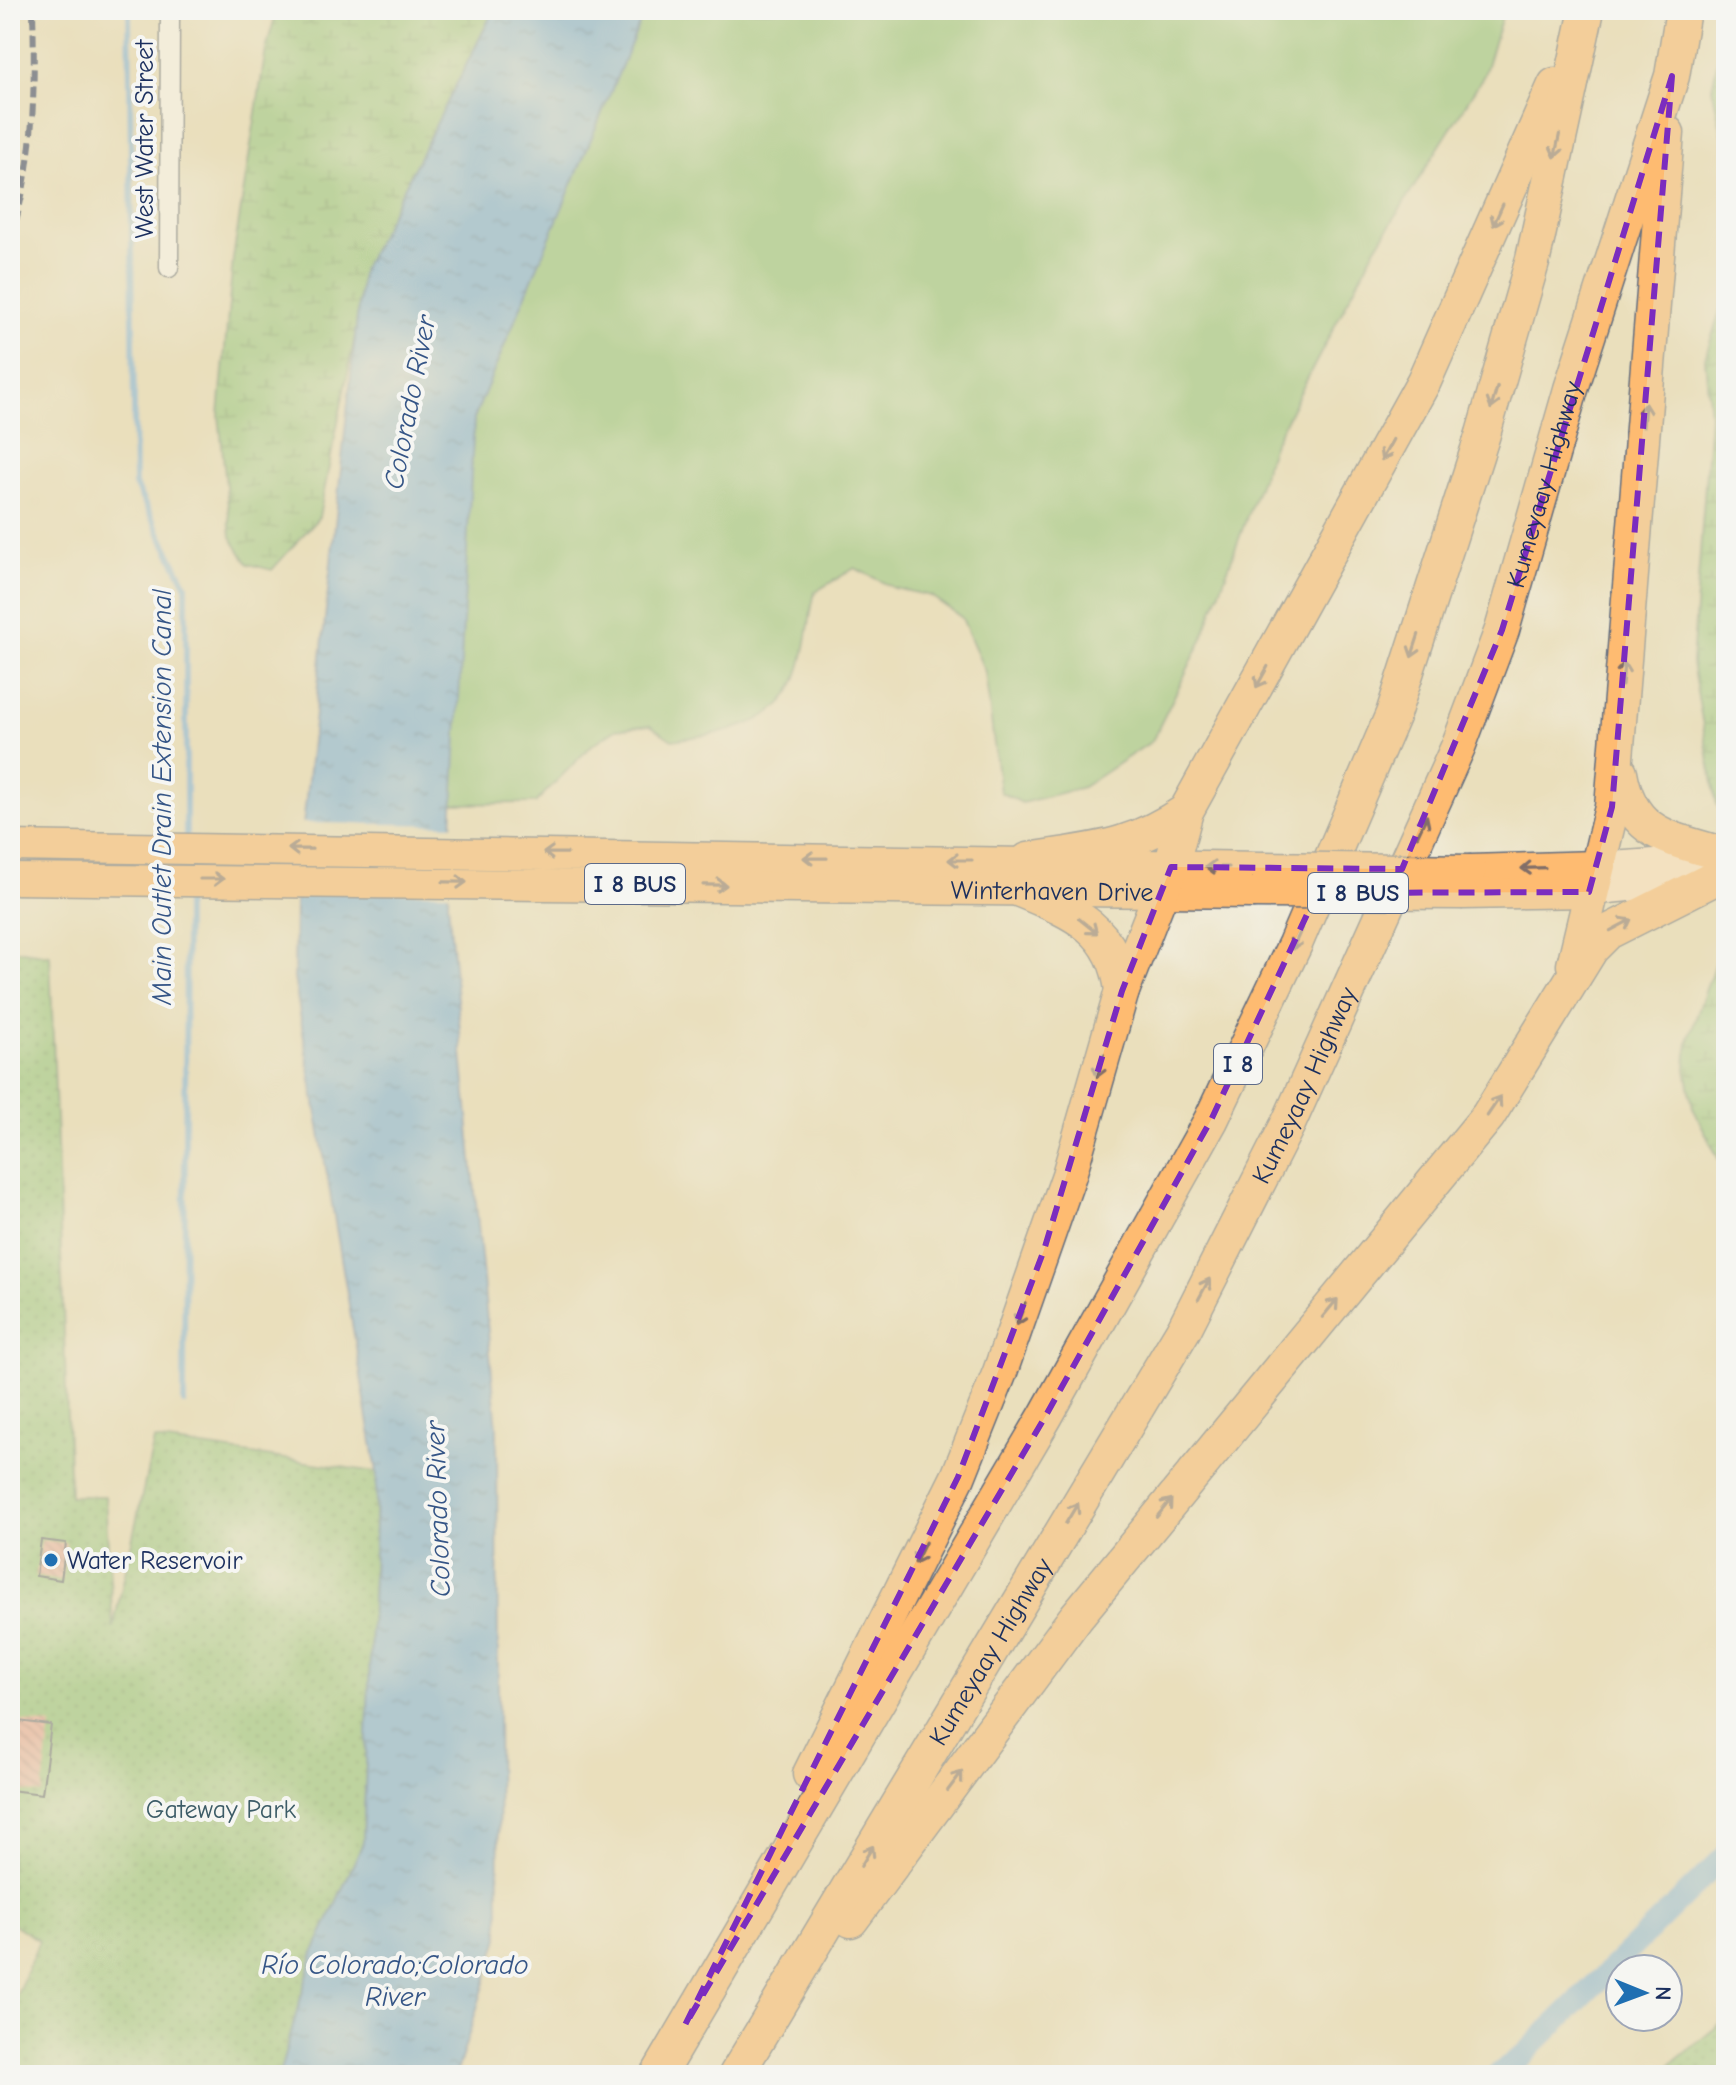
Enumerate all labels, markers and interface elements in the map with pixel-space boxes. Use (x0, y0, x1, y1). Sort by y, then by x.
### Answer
street label: West Water Street (130, 38, 160, 238)
one-way arrow (1549, 133, 1564, 158)
one-way arrow (1490, 202, 1505, 227)
water label: Colorado River (377, 311, 443, 492)
street label: Kumeyaay Highway (1501, 377, 1589, 591)
one-way arrow (1485, 385, 1500, 410)
one-way arrow (1637, 402, 1652, 428)
one-way arrow (1379, 438, 1395, 461)
water label: Main Outlet Drain Extension Canal (146, 588, 178, 1006)
one-way arrow (1406, 633, 1421, 658)
one-way arrow (1616, 661, 1631, 688)
one-way arrow (1253, 665, 1269, 689)
one-way arrow (1415, 814, 1430, 839)
one-way arrow (287, 841, 314, 857)
one-way arrow (542, 846, 569, 861)
one-way arrow (802, 850, 829, 866)
one-way arrow (947, 852, 974, 868)
one-way arrow (1204, 859, 1231, 875)
one-way arrow (1520, 861, 1547, 876)
road number: I 8 BUS (585, 864, 685, 904)
one-way arrow (198, 871, 225, 887)
road number: I 8 BUS (1308, 873, 1408, 913)
one-way arrow (441, 874, 468, 890)
street label: Winterhaven Drive (950, 876, 1153, 908)
one-way arrow (701, 877, 728, 893)
one-way arrow (1609, 916, 1633, 932)
one-way arrow (1077, 917, 1098, 934)
one-way arrow (1289, 926, 1304, 951)
street label: Kumeyaay Highway (1246, 982, 1364, 1189)
road number: I 8 (1214, 1044, 1262, 1084)
one-way arrow (1092, 1053, 1107, 1079)
one-way arrow (1486, 1096, 1502, 1118)
one-way arrow (1197, 1278, 1213, 1302)
one-way arrow (1321, 1298, 1339, 1319)
one-way arrow (1013, 1301, 1027, 1326)
water label: Colorado River (419, 1418, 457, 1598)
one-way arrow (1155, 1498, 1173, 1519)
one-way arrow (1064, 1502, 1080, 1525)
one-way arrow (912, 1541, 927, 1565)
place label: Water Reservoir (67, 1546, 243, 1576)
marker: Water Reservoir (42, 1551, 60, 1569)
street label: Kumeyaay Highway (923, 1553, 1059, 1751)
one-way arrow (946, 1771, 963, 1792)
park label: Gateway Park (146, 1795, 297, 1825)
one-way arrow (859, 1845, 875, 1868)
water label: Río Colorado;Colorado River (261, 1949, 529, 2013)
north arrow (1604, 1953, 1684, 2033)
text: N (1650, 1986, 1676, 2001)

